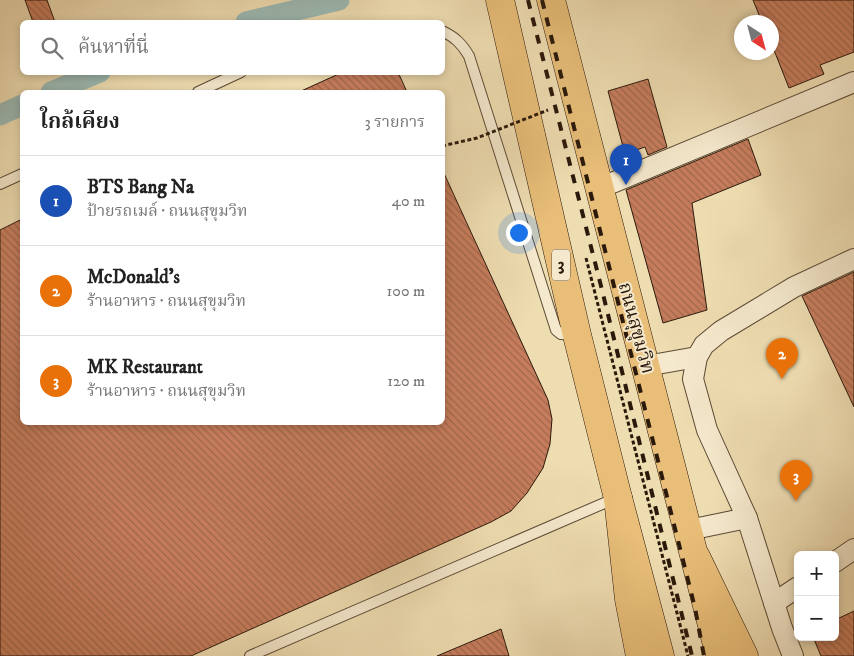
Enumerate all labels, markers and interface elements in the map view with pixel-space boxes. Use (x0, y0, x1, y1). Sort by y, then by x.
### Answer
north arrow (734, 15, 779, 60)
search box (20, 20, 445, 75)
icon: search (38, 34, 66, 62)
text: ค้นหาที่นี่ (78, 36, 149, 59)
text: ใกล้เคียง (40, 109, 120, 135)
text: 3 รายการ (365, 112, 425, 132)
pin: 1 (610, 144, 642, 185)
text: BTS Bang Na (87, 176, 194, 199)
text: 1 (53, 191, 59, 211)
text: 40 m (392, 191, 425, 211)
text: ป้ายรถเมล์ · ถนนสุขุมวิท (87, 201, 247, 221)
your location (506, 220, 532, 246)
road number: 3 (552, 250, 570, 280)
text: McDonald's (87, 266, 180, 289)
street label: ถนนสุขุมวิท (613, 280, 659, 376)
text: 2 (52, 281, 60, 301)
text: 100 m (387, 281, 425, 301)
text: ร้านอาหาร · ถนนสุขุมวิท (87, 291, 246, 311)
pin: 2 (766, 338, 798, 379)
text: MK Restaurant (87, 356, 203, 379)
text: 3 (53, 371, 59, 391)
text: 120 m (387, 371, 425, 391)
text: ร้านอาหาร · ถนนสุขุมวิท (87, 381, 246, 401)
pin: 3 (780, 460, 812, 501)
map controls (794, 551, 839, 641)
button: + (794, 551, 839, 596)
button: − (794, 596, 839, 641)

